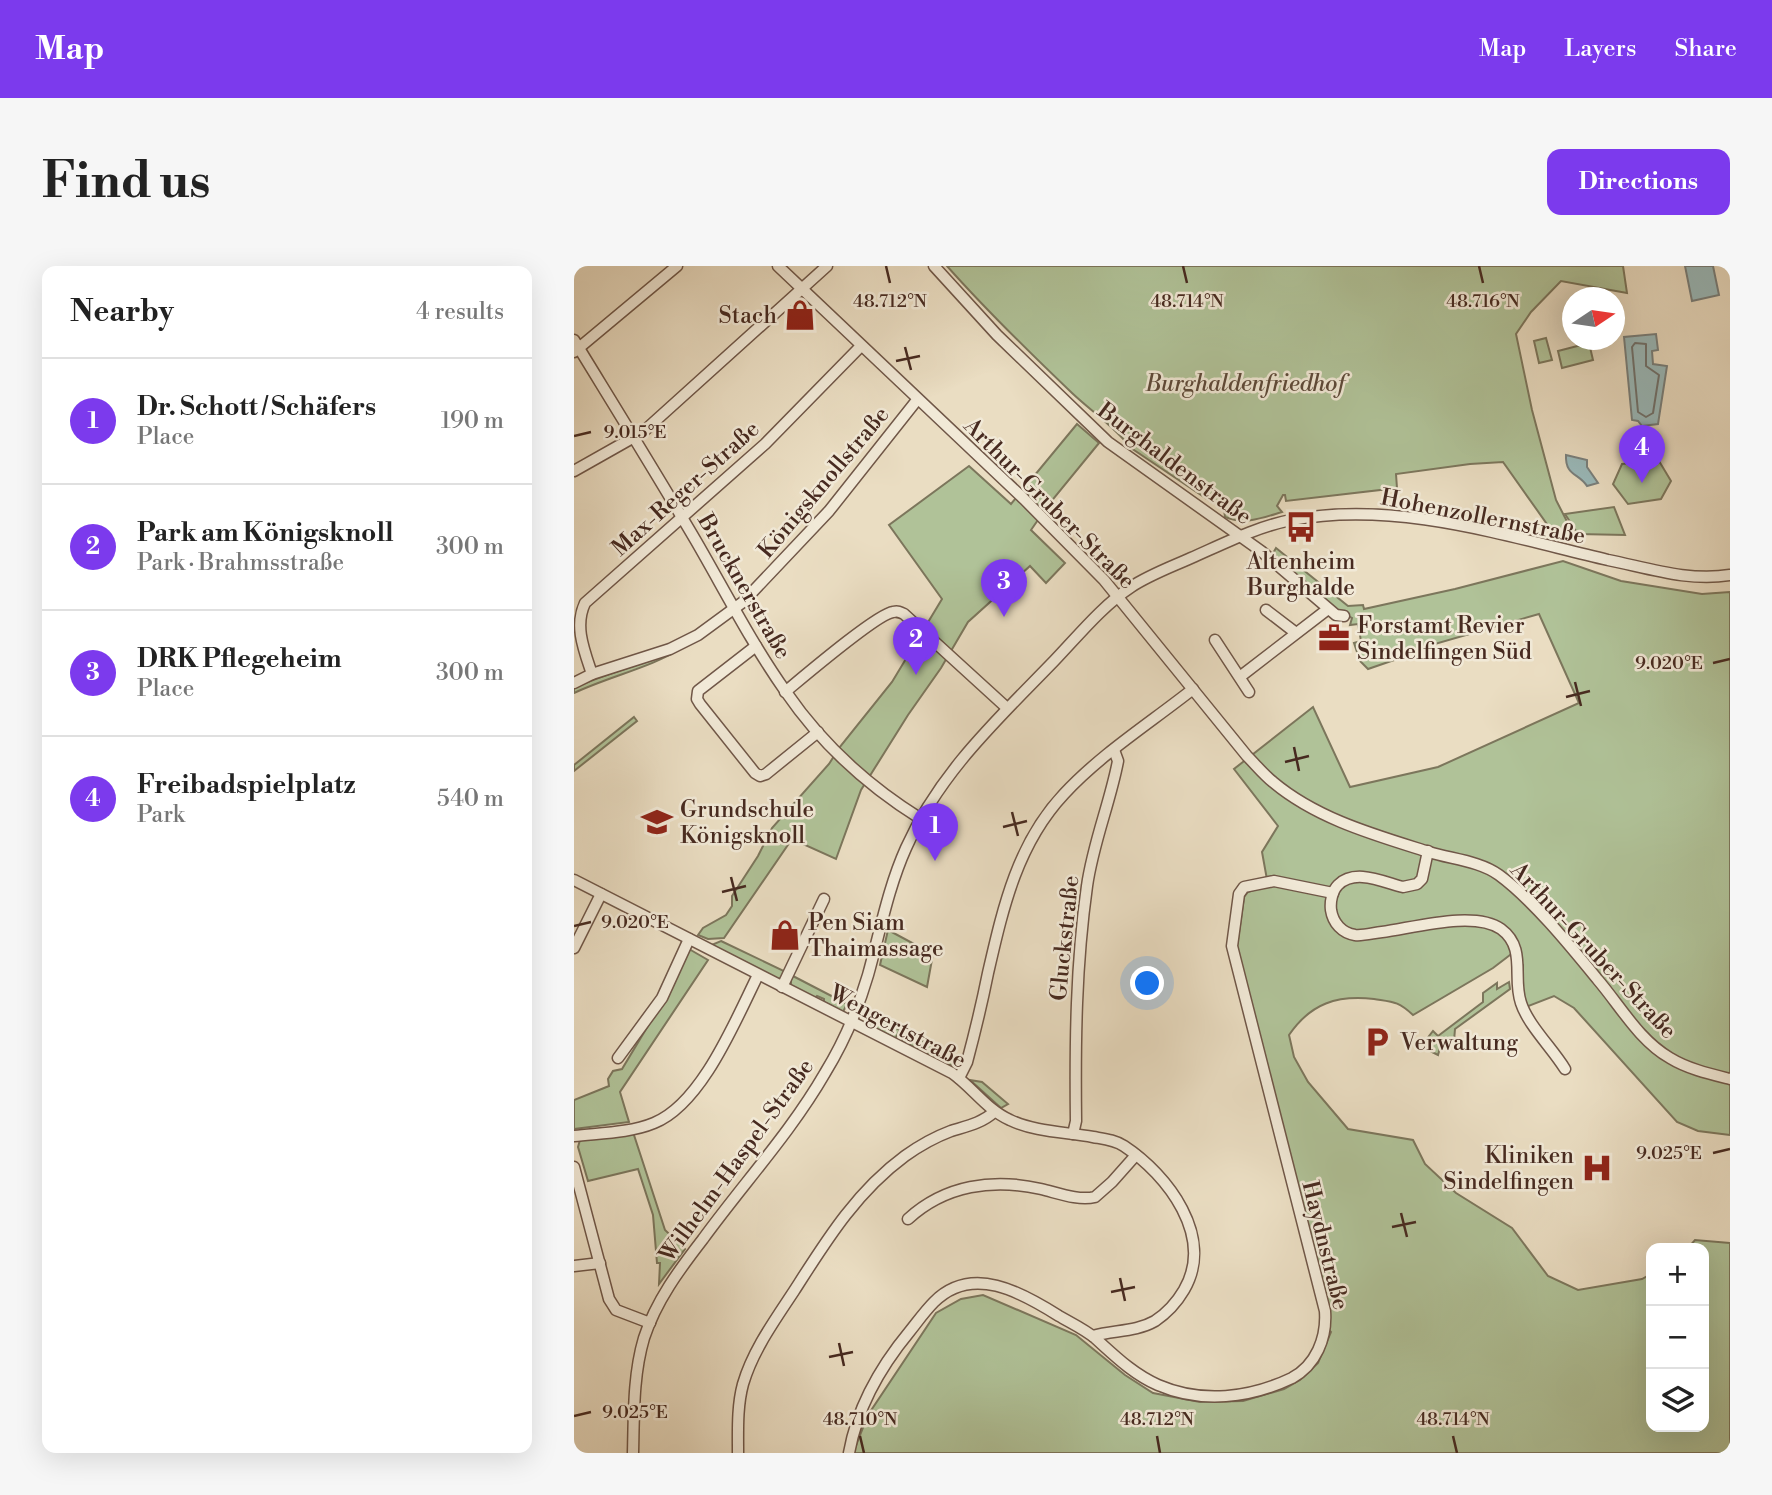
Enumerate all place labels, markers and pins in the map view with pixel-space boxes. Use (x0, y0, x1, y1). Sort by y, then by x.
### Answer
shop icon: Stach (783, 298, 817, 332)
place label: Stach (719, 302, 777, 330)
pin: 4 (1619, 425, 1665, 483)
bus stop icon: Altenheim Burghalde (1284, 510, 1318, 544)
place label: Altenheim Burghalde (1246, 548, 1355, 602)
pin: 3 (981, 559, 1027, 617)
place label: Forstamt Revier Sindelfingen Süd (1357, 612, 1532, 666)
pin: 2 (893, 617, 939, 675)
office icon: Forstamt Revier Sindelfingen Süd (1317, 621, 1351, 655)
place label: Grundschule Königsknoll (680, 796, 814, 850)
pin: 1 (912, 803, 958, 861)
school or university icon: Grundschule Königsknoll (640, 805, 674, 839)
place label: Pen Siam Thaimassage (808, 909, 944, 963)
shop icon: Pen Siam Thaimassage (768, 918, 802, 952)
parking icon: Verwaltung (1360, 1025, 1394, 1059)
place label: Verwaltung (1399, 1029, 1518, 1057)
place label: Kliniken Sindelfingen (1443, 1142, 1574, 1196)
hospital icon: Kliniken Sindelfingen (1580, 1151, 1614, 1185)

